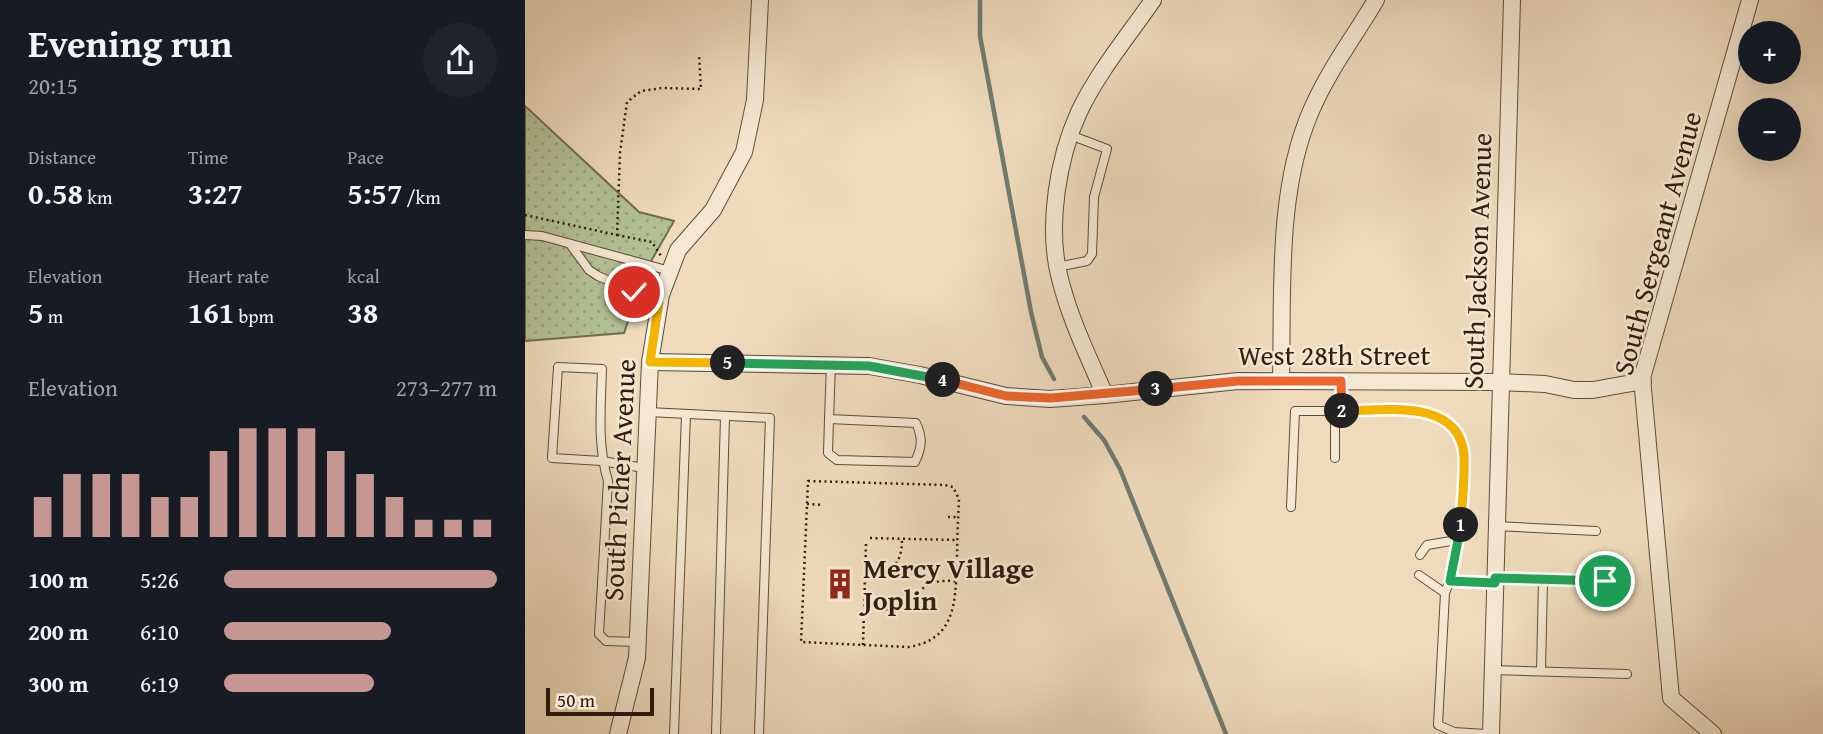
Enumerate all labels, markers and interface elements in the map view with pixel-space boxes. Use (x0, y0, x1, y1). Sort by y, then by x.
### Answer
text: Evening run (28, 15, 232, 71)
map controls (1738, 21, 1801, 161)
button: + (1738, 21, 1801, 84)
button: share (423, 23, 497, 97)
text: 20:15 (28, 69, 78, 102)
button: − (1738, 98, 1801, 161)
street label: South Sergeant Avenue (1602, 107, 1711, 379)
street label: South Jackson Avenue (1452, 132, 1501, 390)
text: Distance (28, 143, 96, 171)
text: Time (188, 143, 228, 171)
text: Pace (347, 143, 384, 171)
text: 0.58 (28, 171, 83, 215)
text: 3:27 (188, 171, 243, 215)
text: 5:57 (347, 171, 402, 215)
text: km (83, 183, 112, 211)
text: /km (402, 183, 441, 211)
text: Elevation (28, 262, 102, 290)
text: Heart rate (188, 262, 269, 290)
text: kcal (347, 262, 380, 290)
pin (604, 262, 664, 322)
icon: check (615, 273, 653, 311)
text: 5 (28, 290, 44, 334)
text: 161 (188, 290, 234, 334)
text: 38 (347, 290, 378, 334)
text: m (44, 302, 63, 330)
text: bpm (234, 302, 274, 330)
street label: West 28th Street (1238, 334, 1430, 375)
pin: 5 (711, 346, 745, 380)
text: 5 (723, 348, 732, 376)
street label: South Picher Avenue (592, 358, 645, 602)
pin: 4 (925, 362, 961, 398)
text: 4 (938, 365, 947, 393)
text: Elevation (28, 371, 118, 404)
text: 273–277 m (396, 371, 497, 404)
pin: 3 (1139, 372, 1173, 406)
text: 3 (1151, 374, 1160, 402)
pin: 2 (1325, 394, 1359, 428)
text: 2 (1337, 396, 1346, 424)
pin: 1 (1443, 508, 1479, 542)
text: 1 (1456, 510, 1465, 538)
place label: Mercy Village Joplin (859, 547, 1034, 620)
pin (1575, 551, 1635, 611)
icon: arrive (1586, 562, 1624, 600)
text: 100 m (28, 563, 89, 596)
text: 5:26 (140, 563, 179, 596)
building icon: Mercy Village Joplin (823, 567, 857, 601)
text: 200 m (28, 615, 89, 648)
text: 6:10 (140, 615, 179, 648)
text: 300 m (28, 667, 89, 700)
text: 6:19 (140, 667, 179, 700)
scale bar (546, 685, 655, 717)
text: 50 m (557, 686, 595, 714)

